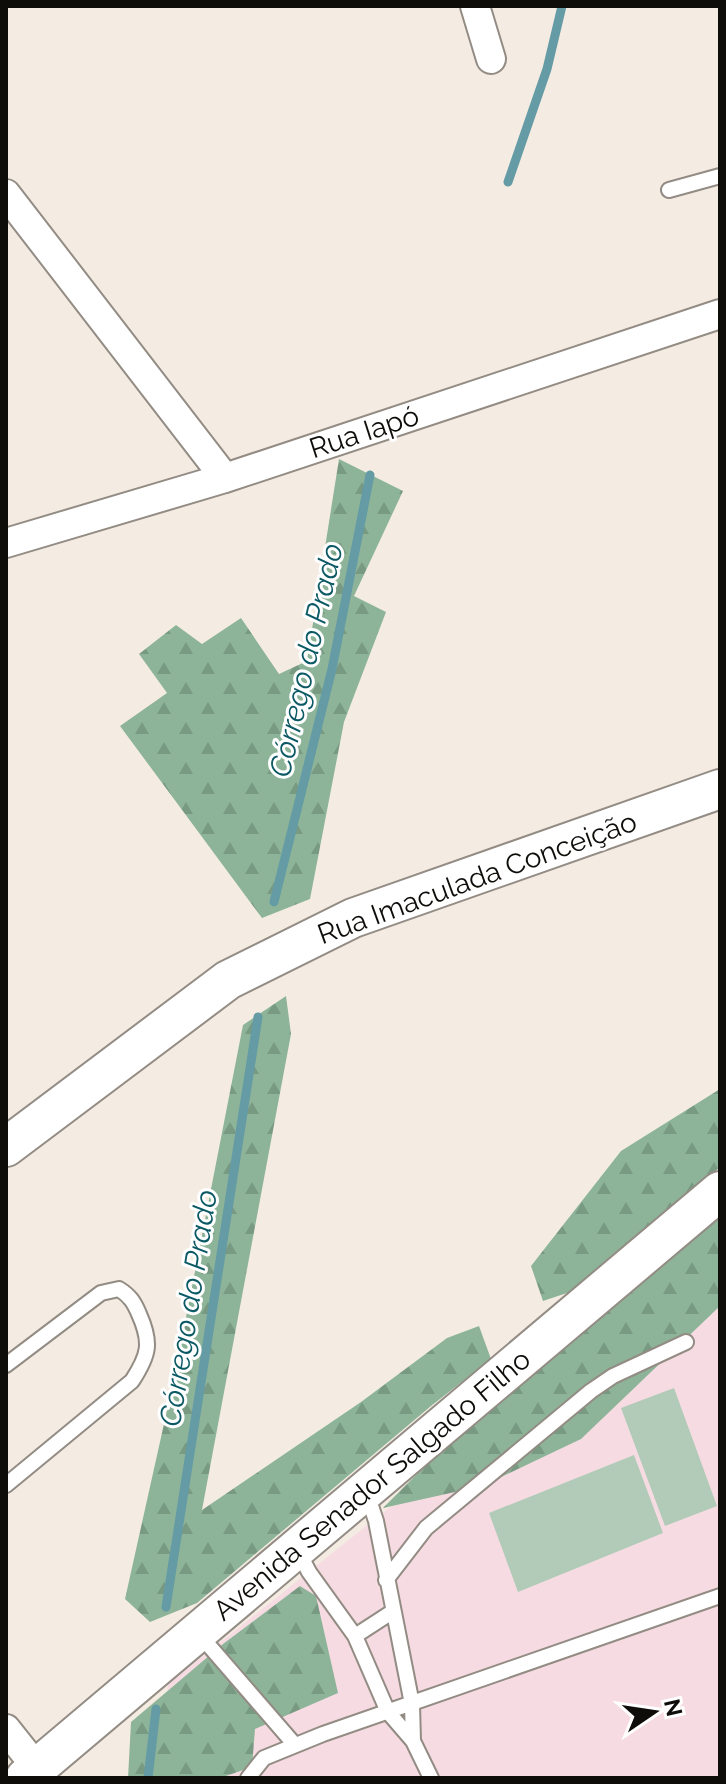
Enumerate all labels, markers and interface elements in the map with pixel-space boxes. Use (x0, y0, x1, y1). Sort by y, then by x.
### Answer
street label: Rua Iapó (305, 399, 423, 465)
water label: Córrego do Prado (262, 540, 350, 780)
street label: Rua Imaculada Conceição (313, 805, 641, 951)
water label: Córrego do Prado (152, 1187, 224, 1429)
street label: Avenida Senador Salgado Filho (207, 1343, 537, 1627)
north arrow (614, 1672, 694, 1752)
text: N (659, 1696, 688, 1719)

